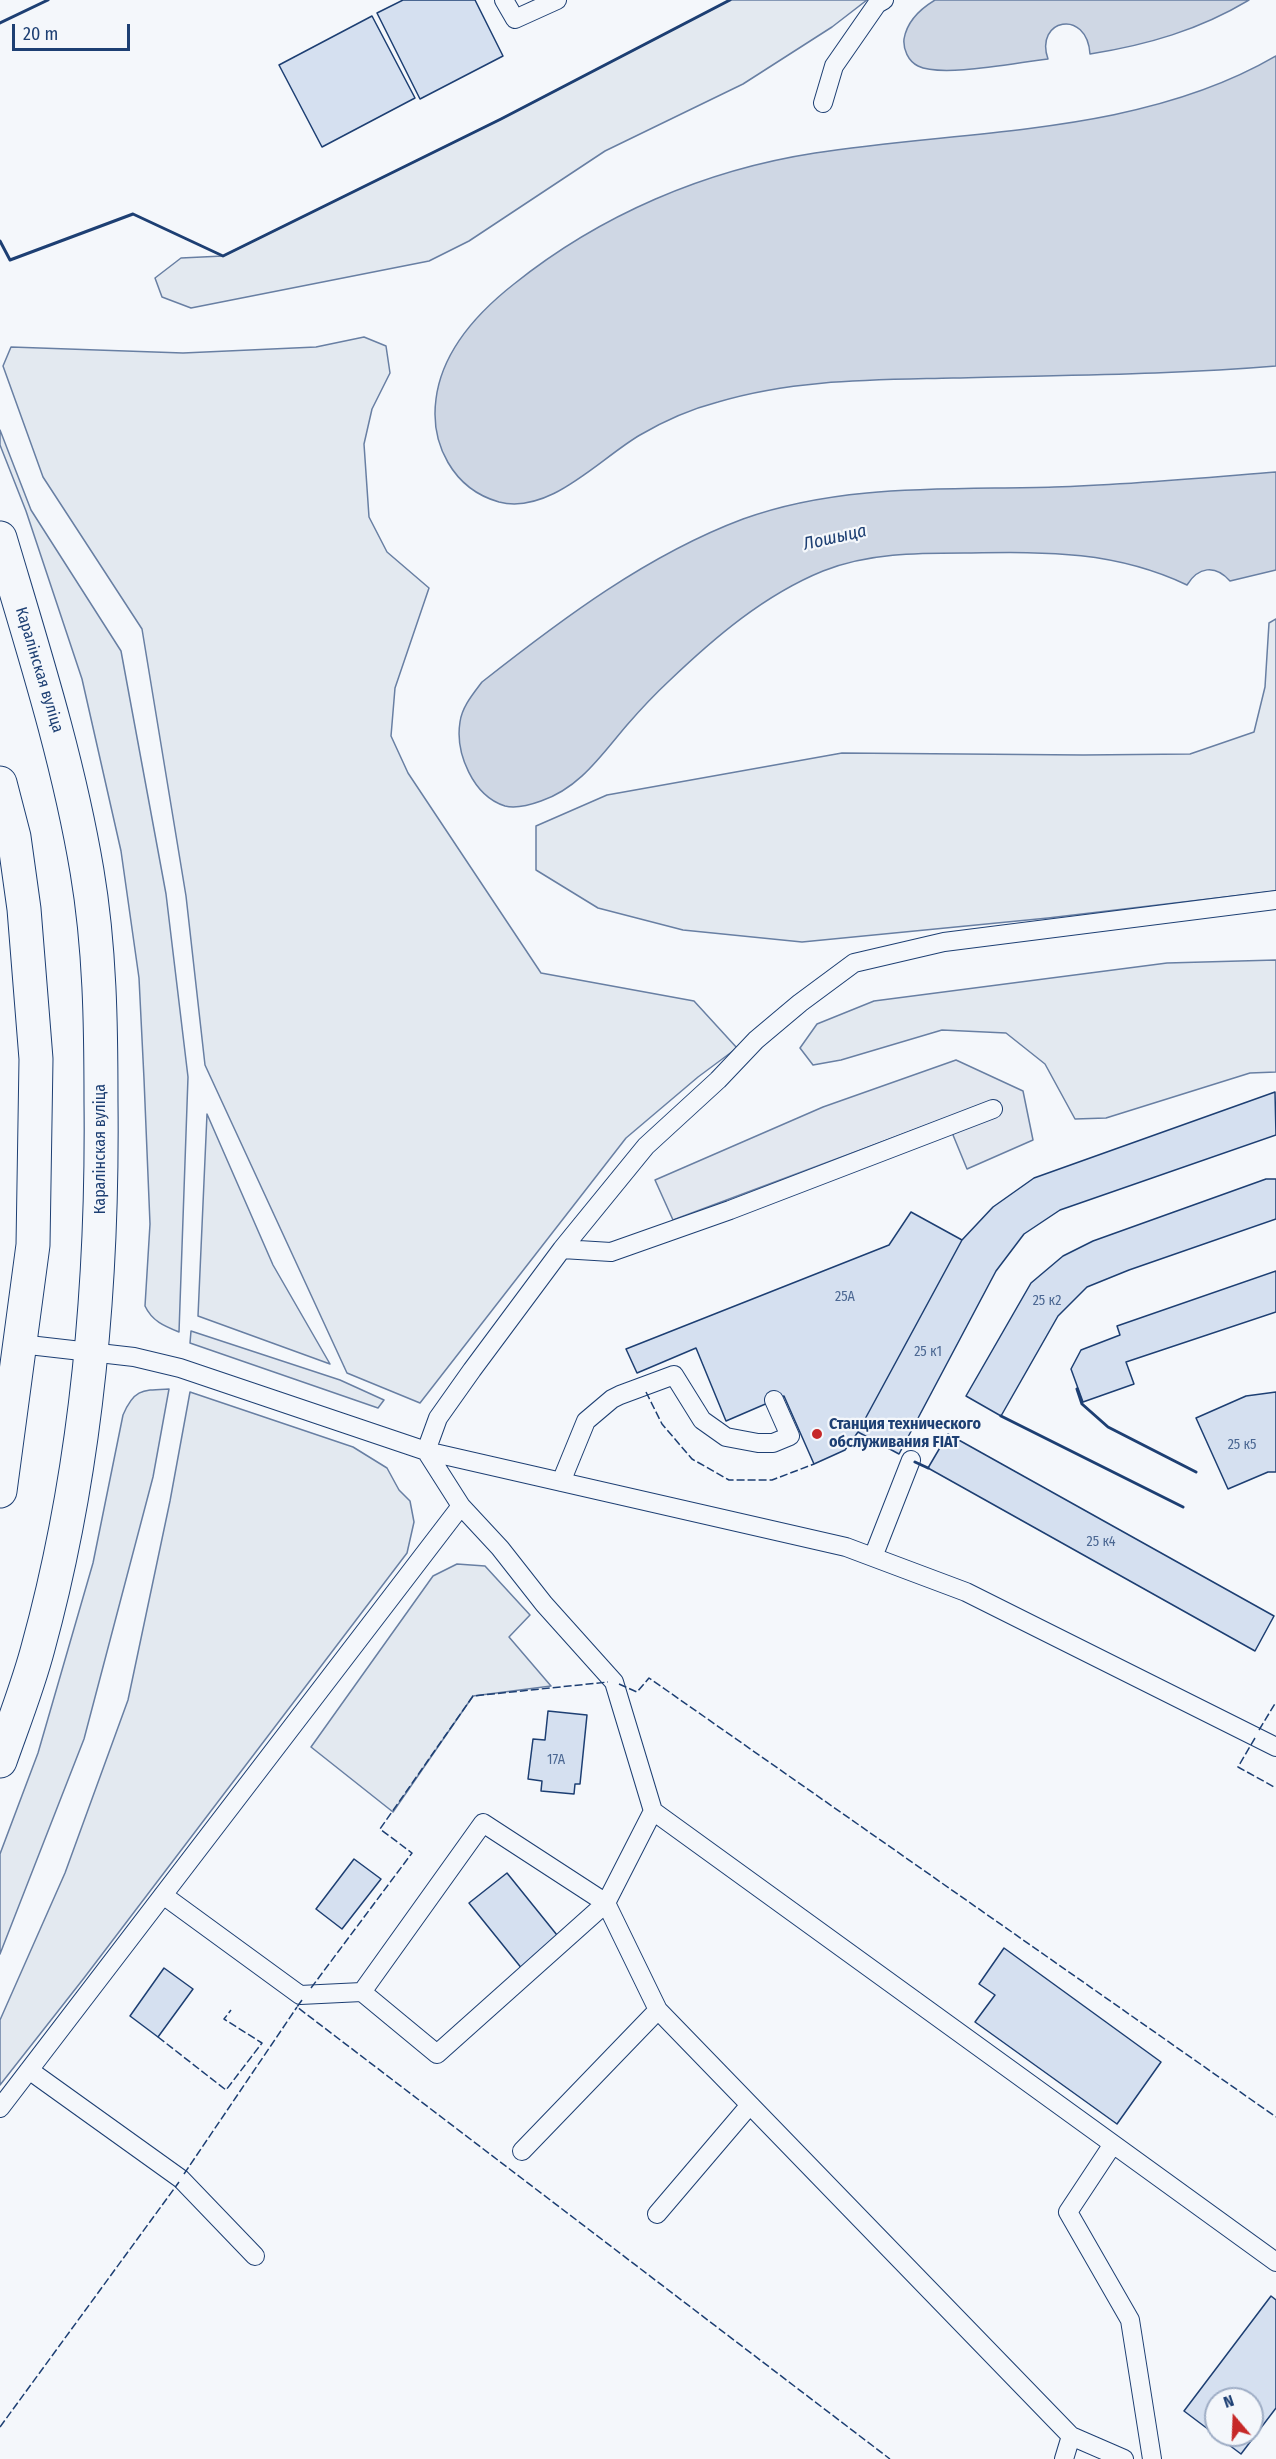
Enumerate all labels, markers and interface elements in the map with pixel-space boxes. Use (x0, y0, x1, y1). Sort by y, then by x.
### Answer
scale bar (15, 12, 134, 50)
text: 20 m (23, 23, 58, 45)
water label: Лошыца (801, 520, 869, 556)
street label: Каралінская вуліца (11, 605, 67, 735)
street label: Каралінская вуліца (91, 1084, 111, 1214)
house number: 25А (835, 1289, 855, 1305)
house number: 25 к2 (1033, 1293, 1061, 1309)
house number: 25 к1 (914, 1344, 942, 1360)
place label: Станция технического обслуживания FIAT (829, 1415, 981, 1453)
marker: Станция технического обслуживания FIAT (810, 1427, 824, 1441)
house number: 25 к5 (1228, 1437, 1256, 1453)
house number: 25 к4 (1086, 1534, 1116, 1550)
house number: 17А (547, 1752, 565, 1768)
north arrow (1204, 2387, 1264, 2447)
text: N (1221, 2391, 1236, 2412)

